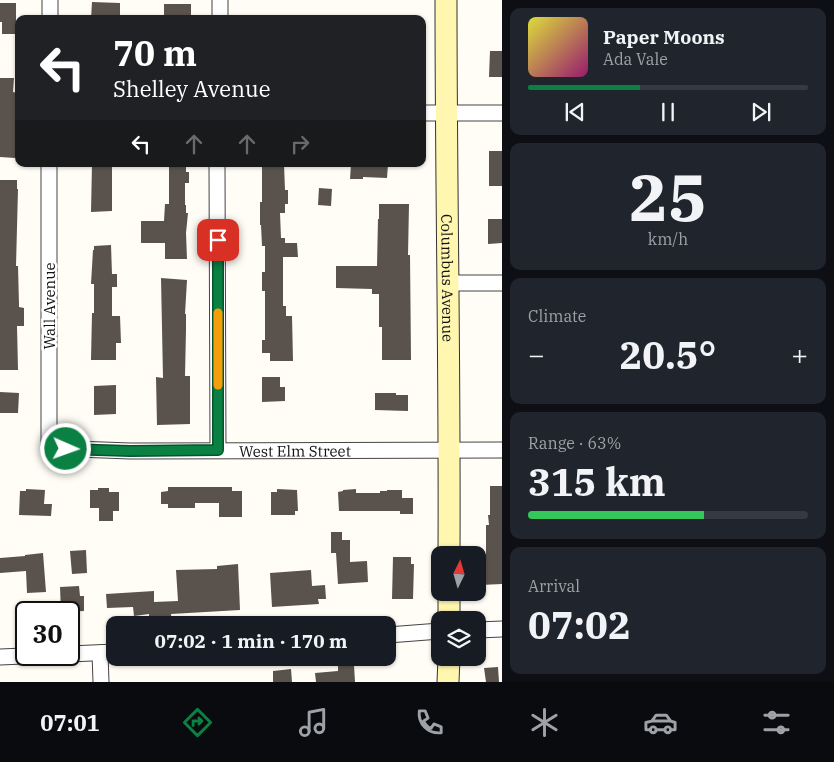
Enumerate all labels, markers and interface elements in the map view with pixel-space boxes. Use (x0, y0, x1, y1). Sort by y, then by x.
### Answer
text: Paper Moons (603, 25, 725, 49)
text: 70 m (113, 30, 197, 76)
icon: left (30, 35, 95, 100)
text: Ada Vale (603, 49, 668, 69)
text: Shelley Avenue (113, 74, 271, 103)
icon: previous (561, 98, 589, 126)
icon: pause (654, 98, 682, 126)
icon: next (747, 98, 775, 126)
icon: left (127, 130, 155, 158)
icon: ahead (180, 130, 208, 158)
icon: ahead (233, 130, 261, 158)
icon: right (286, 130, 314, 158)
text: 25 (629, 154, 707, 239)
street label: Columbus Avenue (438, 214, 458, 342)
pin (197, 219, 239, 261)
icon: arrive (204, 226, 232, 254)
text: km/h (648, 229, 688, 249)
street label: Wall Avenue (40, 262, 59, 350)
text: Climate (528, 306, 586, 326)
text: 20.5° (620, 330, 716, 379)
text: − (528, 336, 545, 373)
text: + (791, 336, 808, 373)
position arrow (39, 422, 91, 474)
text: Range · 63% (528, 433, 621, 453)
street label: West Elm Street (239, 441, 351, 460)
text: 315 km (528, 457, 666, 506)
north arrow (431, 546, 486, 601)
map controls (431, 546, 486, 666)
text: Arrival (528, 576, 580, 596)
text: 07:02 (528, 600, 631, 649)
speed limit sign: 30 (15, 601, 80, 666)
button: layers (431, 611, 486, 666)
text: 07:02 · 1 min · 170 m (155, 629, 347, 653)
icon: directions (180, 705, 215, 740)
icon: music (296, 705, 331, 740)
icon: phone (412, 705, 447, 740)
icon: climate (527, 705, 562, 740)
icon: car (643, 705, 678, 740)
icon: filters (759, 705, 794, 740)
text: 07:01 (40, 708, 100, 737)

